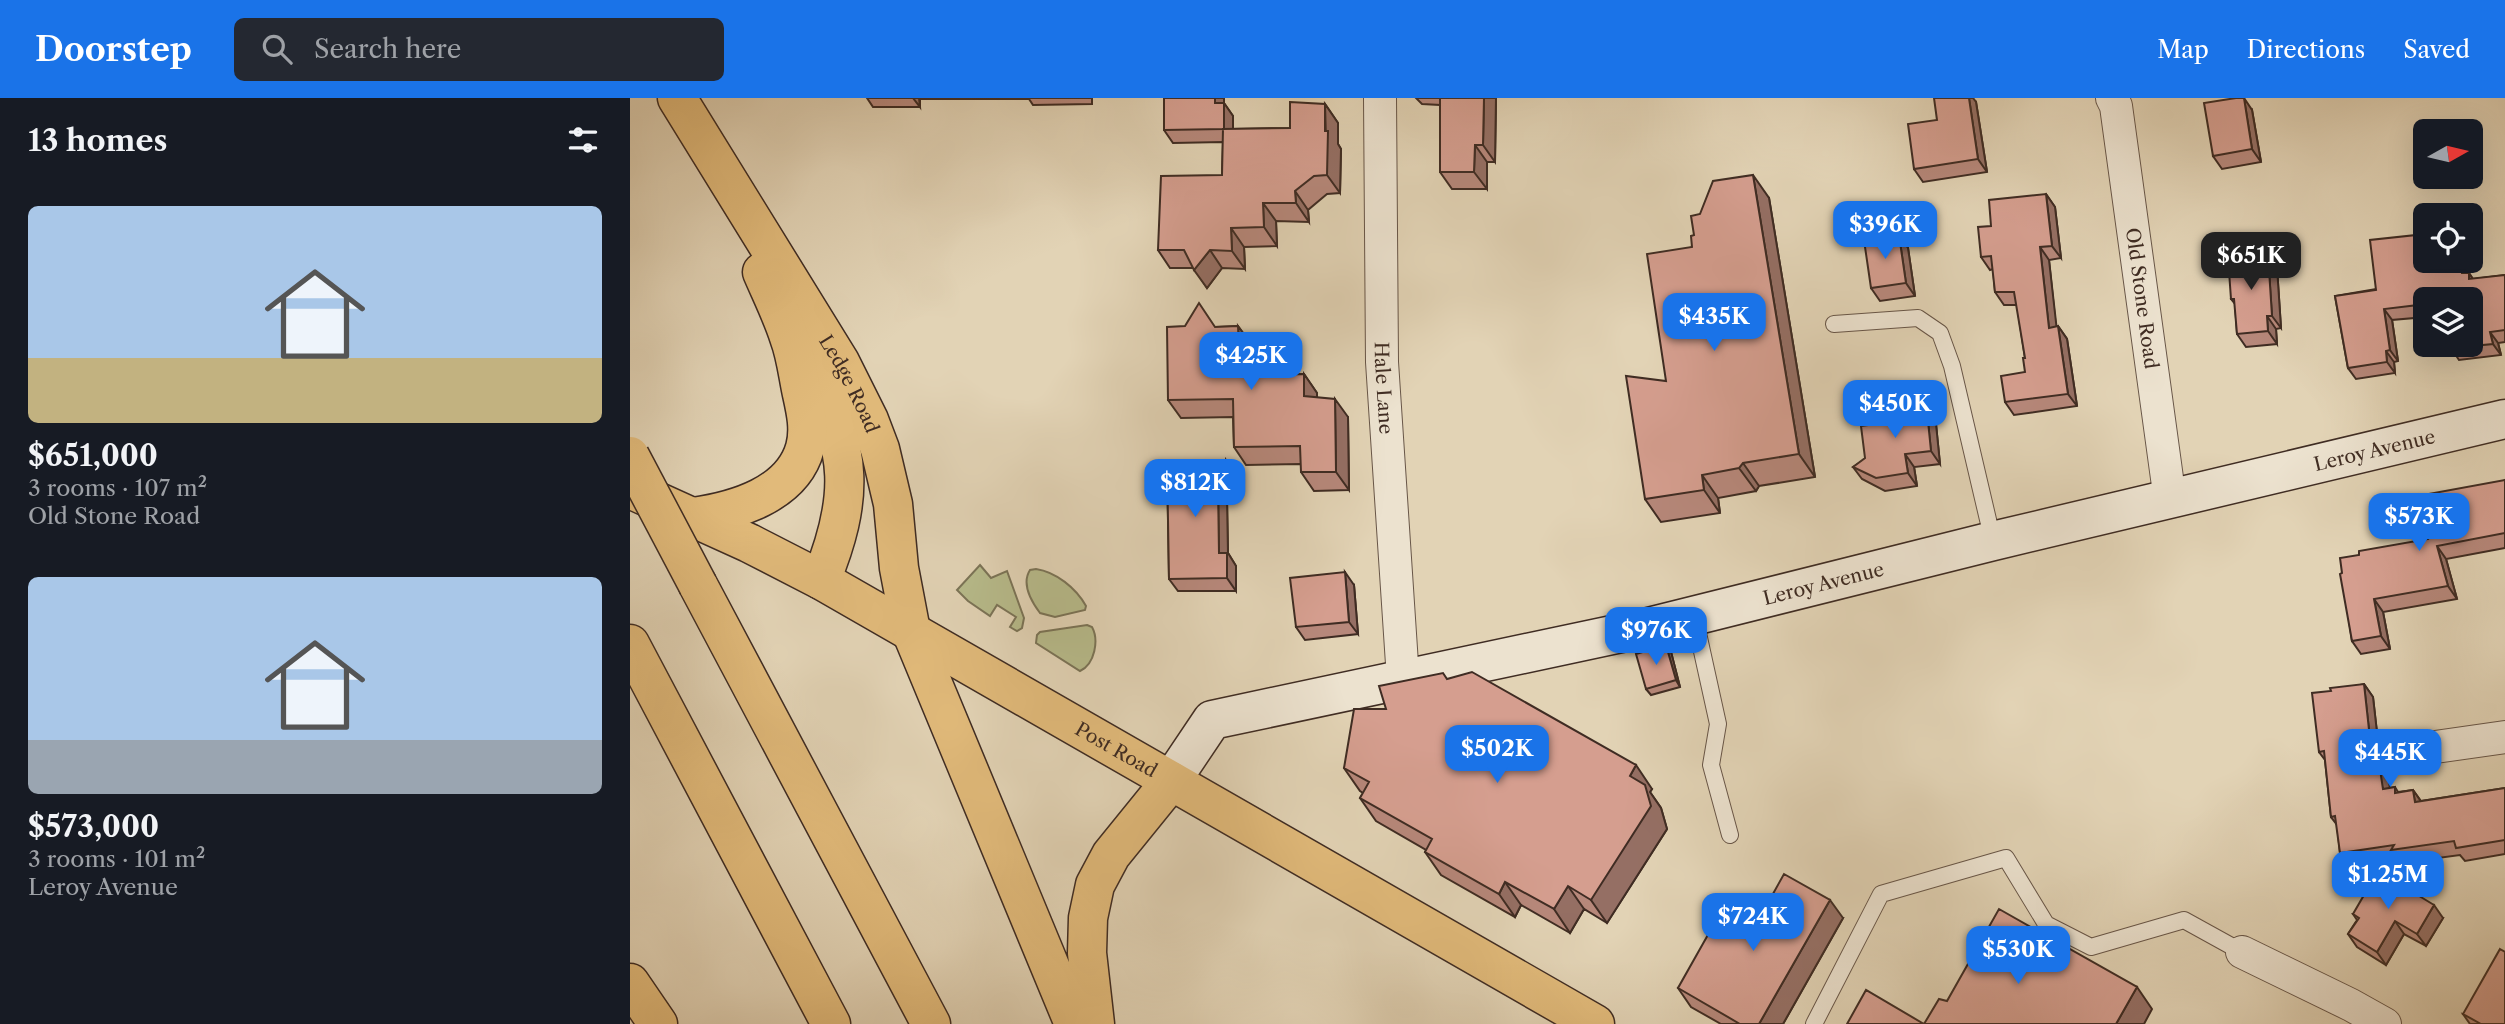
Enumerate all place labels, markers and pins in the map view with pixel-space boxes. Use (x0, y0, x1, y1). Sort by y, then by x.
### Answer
pin: $396K (1836, 202, 1934, 261)
pin: $651K (2202, 232, 2300, 292)
pin: $435K (1665, 294, 1763, 353)
pin: $425K (1202, 332, 1300, 392)
pin: $450K (1846, 380, 1944, 440)
pin: $812K (1146, 460, 1244, 519)
pin: $573K (2370, 494, 2468, 553)
pin: $976K (1607, 608, 1705, 667)
pin: $502K (1448, 726, 1546, 785)
pin: $445K (2341, 730, 2439, 789)
pin: $1.25M (2331, 852, 2445, 911)
pin: $724K (1704, 894, 1802, 953)
pin: $530K (1969, 926, 2067, 986)

